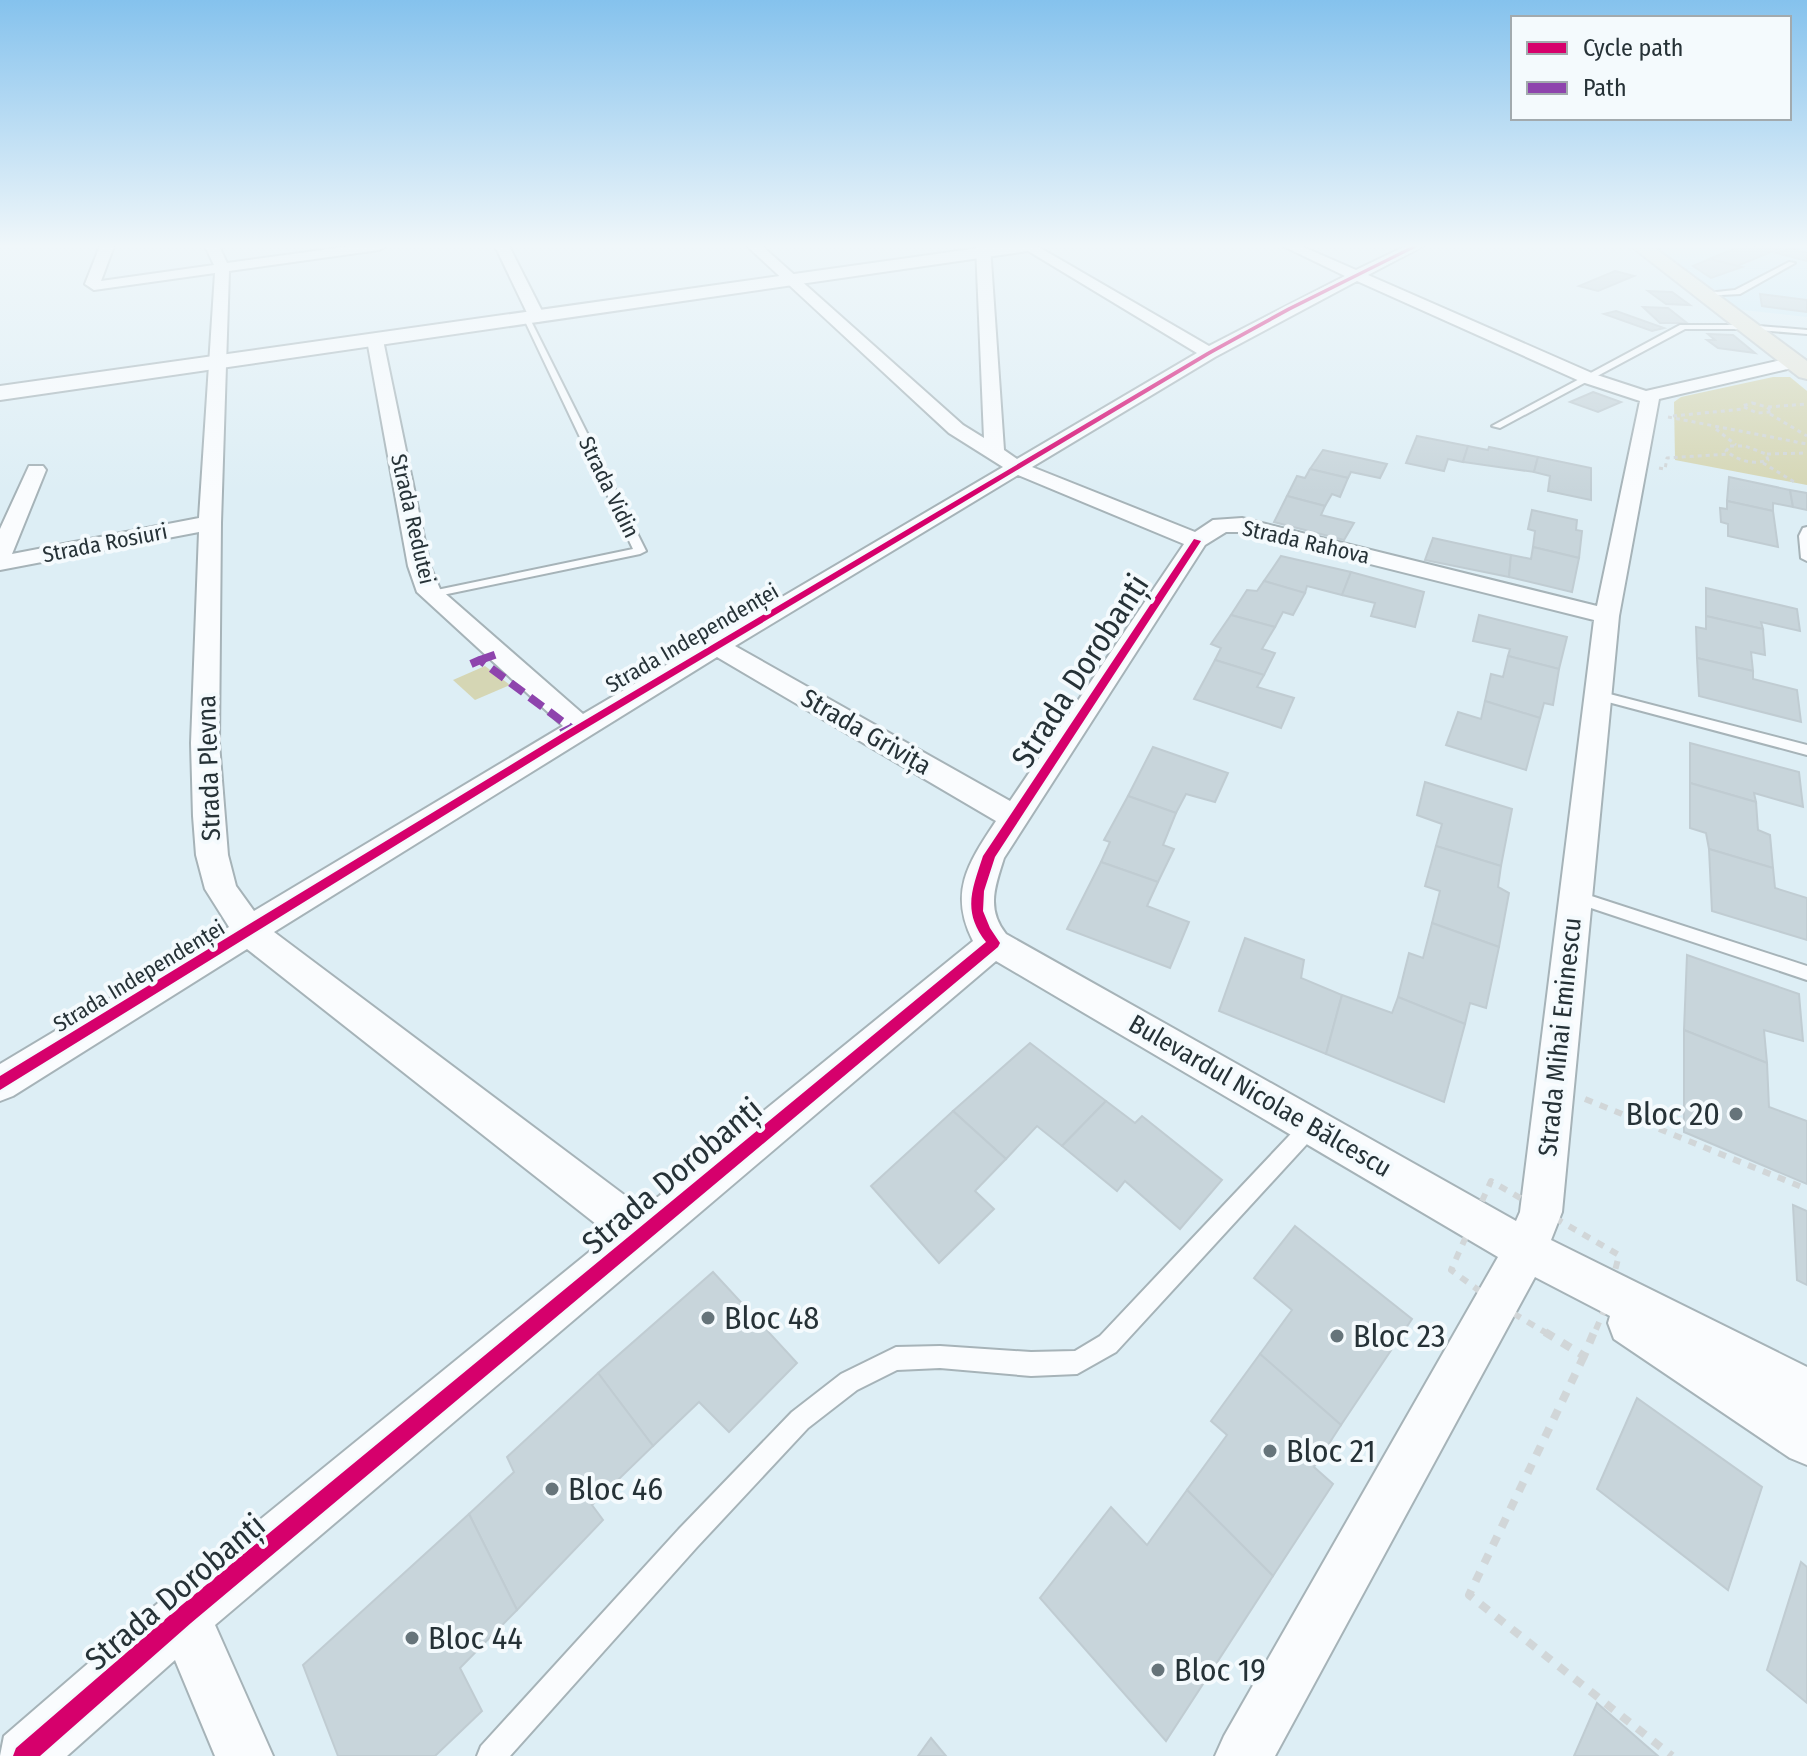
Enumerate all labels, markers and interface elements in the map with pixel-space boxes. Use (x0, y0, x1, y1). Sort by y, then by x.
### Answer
legend (1511, 16, 1791, 120)
text: Cycle path (1583, 34, 1683, 62)
text: Path (1583, 74, 1627, 102)
street label: Strada Vidin (573, 432, 645, 542)
street label: Strada Redutei (385, 451, 441, 587)
street label: Strada Rahova (1240, 514, 1372, 570)
street label: Strada Rosiuri (40, 518, 170, 568)
street label: Strada Dorobanți (1003, 567, 1157, 775)
street label: Strada Independenței (601, 577, 783, 699)
street label: Strada Grivița (795, 682, 936, 783)
street label: Strada Plevna (191, 694, 227, 842)
street label: Strada Independenței (48, 914, 230, 1038)
street label: Strada Mihai Eminescu (1532, 916, 1588, 1158)
street label: Bulevardul Nicolae Bălcescu (1123, 1008, 1397, 1184)
street label: Strada Dorobanți (574, 1090, 770, 1263)
place label: Bloc 20 (1625, 1095, 1720, 1133)
marker: Bloc 20 (1727, 1105, 1745, 1123)
place label: Bloc 48 (724, 1299, 819, 1337)
marker: Bloc 48 (699, 1309, 717, 1327)
place label: Bloc 23 (1353, 1317, 1445, 1355)
marker: Bloc 23 (1328, 1327, 1346, 1345)
place label: Bloc 21 (1286, 1432, 1376, 1470)
marker: Bloc 21 (1261, 1442, 1279, 1460)
place label: Bloc 46 (568, 1470, 663, 1508)
marker: Bloc 46 (543, 1480, 561, 1498)
street label: Strada Dorobanți (77, 1506, 273, 1679)
place label: Bloc 44 (428, 1619, 523, 1657)
marker: Bloc 44 (403, 1629, 421, 1647)
place label: Bloc 19 (1174, 1651, 1266, 1689)
marker: Bloc 19 (1149, 1661, 1167, 1679)

